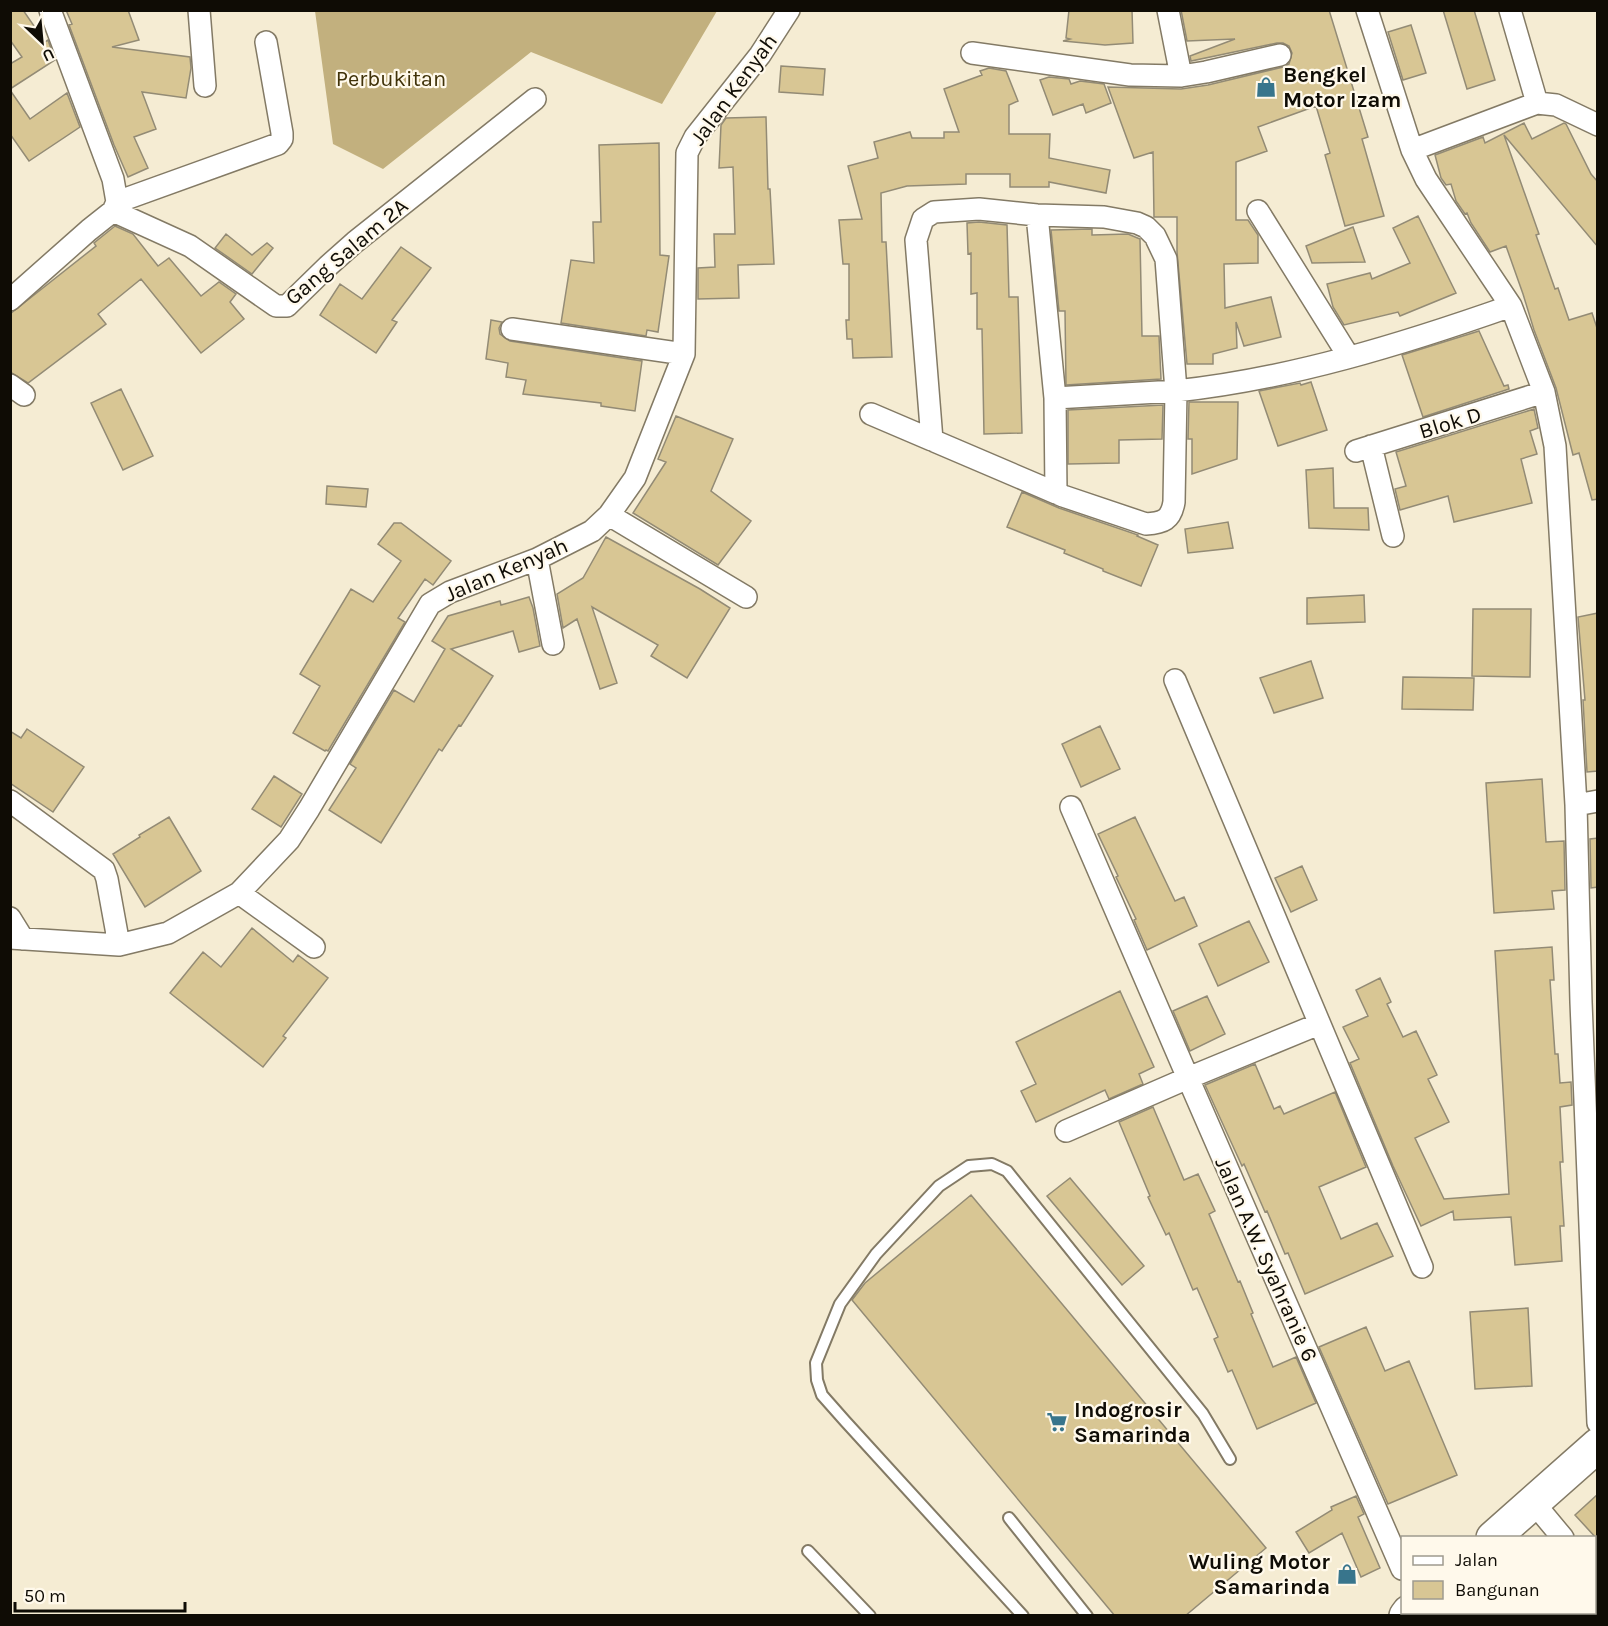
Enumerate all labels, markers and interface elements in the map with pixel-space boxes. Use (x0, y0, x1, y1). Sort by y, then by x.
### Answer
north arrow (12, 12, 72, 72)
street label: Jalan Kenyah (685, 29, 783, 150)
text: U (39, 44, 57, 66)
place label: Bengkel Motor Izam (1283, 62, 1401, 113)
park label: Perbukitan (336, 66, 446, 92)
shop icon: Bengkel Motor Izam (1254, 75, 1278, 99)
street label: Gang Salam 2A (280, 193, 414, 311)
street label: Blok D (1416, 401, 1485, 445)
street label: Jalan Kenyah (441, 532, 572, 608)
street label: Jalan A.W. Syahranie 6 (1209, 1153, 1323, 1366)
place label: Indogrosir Samarinda (1074, 1397, 1191, 1448)
supermarket icon: Indogrosir Samarinda (1045, 1410, 1069, 1434)
legend (1401, 1536, 1596, 1614)
place label: Wuling Motor Samarinda (1189, 1549, 1330, 1600)
text: Jalan (1455, 1549, 1498, 1571)
shop icon: Wuling Motor Samarinda (1335, 1562, 1359, 1586)
scale bar (15, 1575, 184, 1613)
text: Bangunan (1455, 1579, 1540, 1601)
text: 50 m (24, 1585, 66, 1607)

